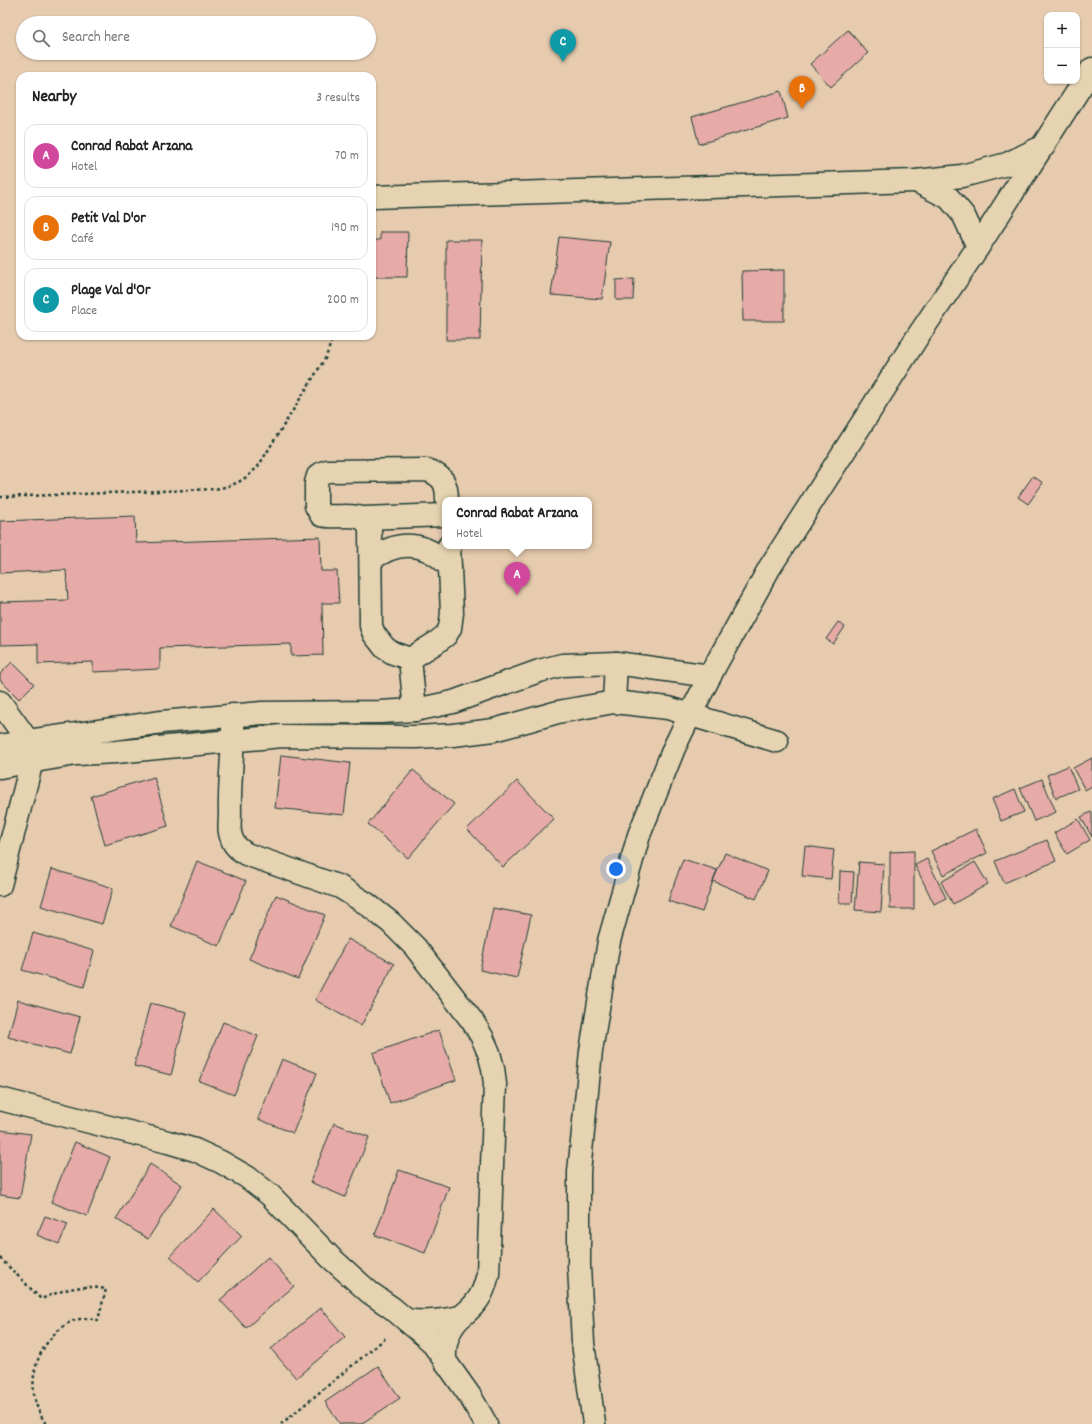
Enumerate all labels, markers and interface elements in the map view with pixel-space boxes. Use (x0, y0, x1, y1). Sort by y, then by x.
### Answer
map controls (1044, 12, 1080, 84)
button: + (1044, 12, 1080, 48)
search box (16, 16, 376, 60)
icon: search (30, 27, 52, 49)
text: Search here (62, 27, 130, 49)
pin: C (550, 29, 576, 62)
button: − (1044, 48, 1080, 84)
pin: B (789, 76, 815, 109)
text: Nearby (32, 86, 76, 110)
text: 3 results (316, 89, 360, 108)
text: Conrad Rabat Arzana (71, 136, 192, 158)
text: A (42, 147, 50, 166)
text: 70 m (335, 147, 359, 166)
text: Hotel (71, 158, 97, 177)
text: Petit Val D'or (71, 208, 146, 230)
text: B (43, 219, 49, 238)
text: 190 m (331, 219, 359, 238)
text: Café (71, 230, 94, 249)
text: Plage Val d'Or (71, 280, 150, 302)
text: C (43, 291, 49, 310)
text: 200 m (327, 291, 359, 310)
text: Place (71, 302, 97, 321)
popup (442, 497, 592, 549)
text: Conrad Rabat Arzana (456, 503, 578, 525)
text: Hotel (456, 525, 482, 544)
pin: A (504, 562, 530, 595)
your location (606, 859, 626, 879)

